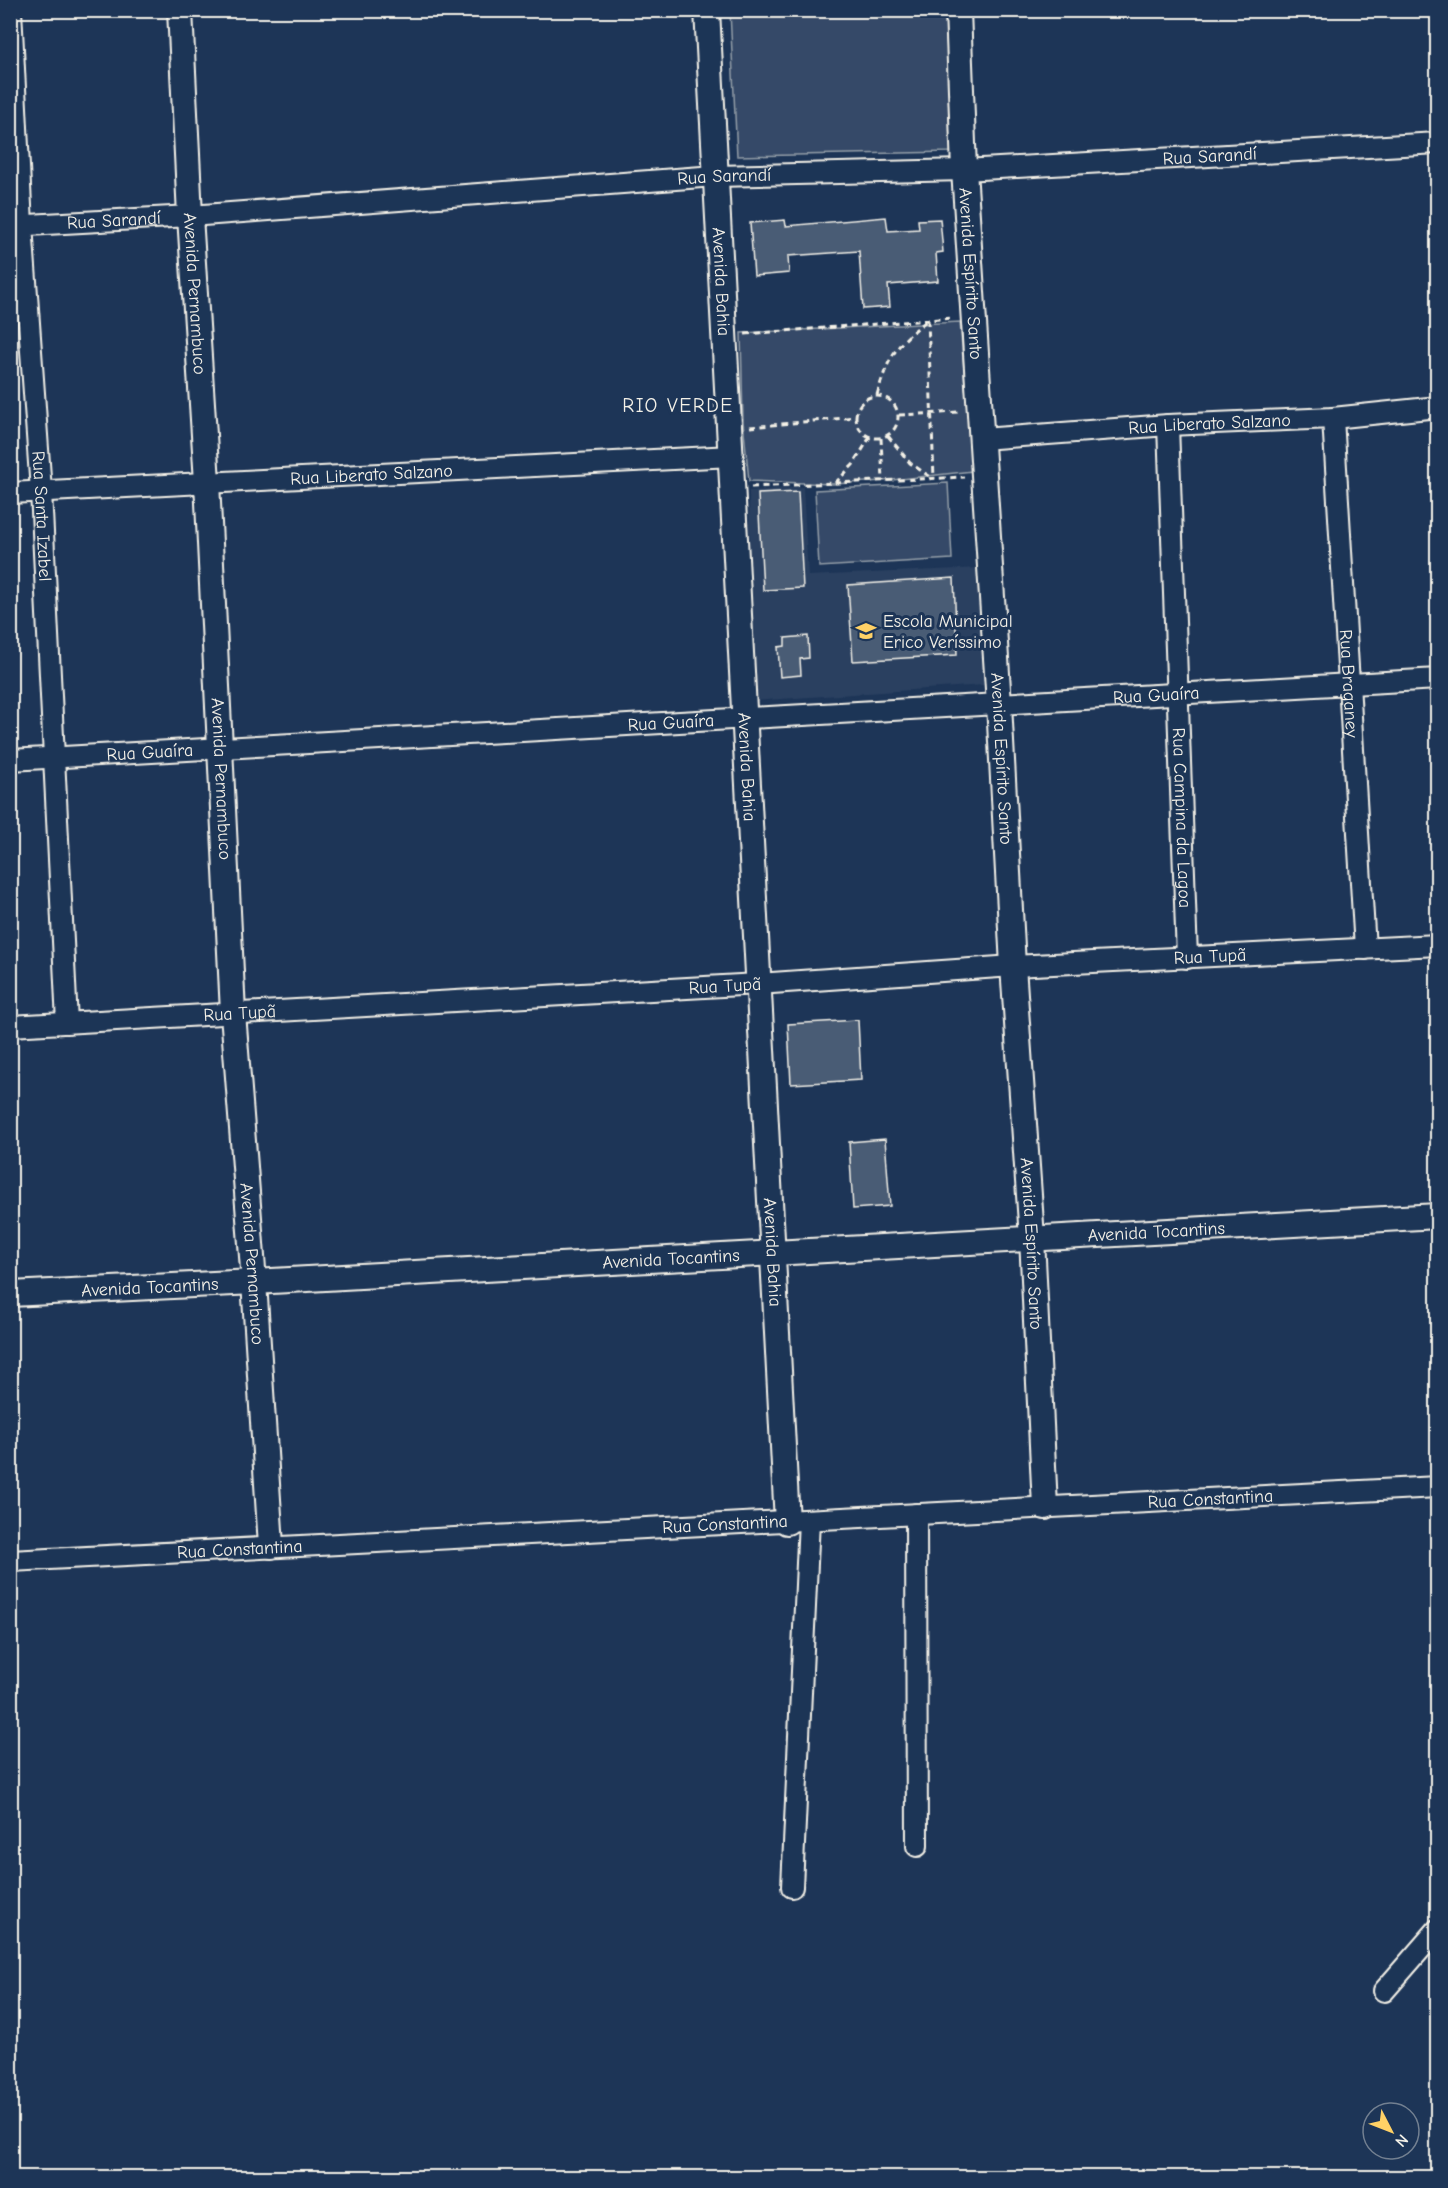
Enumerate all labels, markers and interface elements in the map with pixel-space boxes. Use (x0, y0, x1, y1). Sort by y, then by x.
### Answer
street label: Rua Sarandí (1162, 143, 1258, 170)
street label: Rua Sarandí (676, 165, 772, 190)
street label: Avenida Espírito Santo (954, 187, 986, 360)
street label: Rua Sarandí (66, 208, 162, 234)
street label: Avenida Pernambuco (179, 212, 210, 375)
street label: Avenida Bahia (708, 227, 734, 337)
district label: RIO VERDE (622, 394, 734, 417)
street label: Rua Liberato Salzano (1127, 410, 1291, 439)
street label: Rua Santa Izabel (27, 450, 55, 582)
street label: Rua Liberato Salzano (290, 460, 453, 490)
place label: Escola Municipal Erico Veríssimo (883, 611, 1013, 653)
school or university icon: Escola Municipal Erico Veríssimo (854, 619, 878, 643)
street label: Rua Braganey (1335, 629, 1362, 739)
street label: Avenida Espírito Santo (986, 672, 1017, 845)
street label: Rua Guaíra (1112, 683, 1200, 708)
street label: Avenida Pernambuco (207, 697, 235, 860)
street label: Rua Guaíra (627, 710, 715, 736)
street label: Avenida Bahia (733, 712, 760, 822)
street label: Rua Campina da Lagoa (1168, 727, 1195, 908)
street label: Rua Guaíra (106, 740, 194, 766)
street label: Rua Tupã (1173, 944, 1247, 969)
street label: Rua Tupã (688, 974, 762, 999)
street label: Rua Tupã (203, 1001, 277, 1026)
street label: Avenida Espírito Santo (1015, 1157, 1046, 1330)
street label: Avenida Pernambuco (235, 1182, 268, 1346)
street label: Avenida Bahia (759, 1197, 786, 1307)
street label: Avenida Tocantins (1087, 1218, 1226, 1247)
street label: Avenida Tocantins (602, 1245, 740, 1274)
street label: Avenida Tocantins (81, 1274, 219, 1301)
street label: Rua Constantina (1147, 1486, 1274, 1513)
street label: Rua Constantina (662, 1511, 788, 1538)
street label: Rua Constantina (176, 1536, 303, 1563)
north arrow (1361, 2101, 1421, 2161)
text: N (1391, 2130, 1412, 2150)

